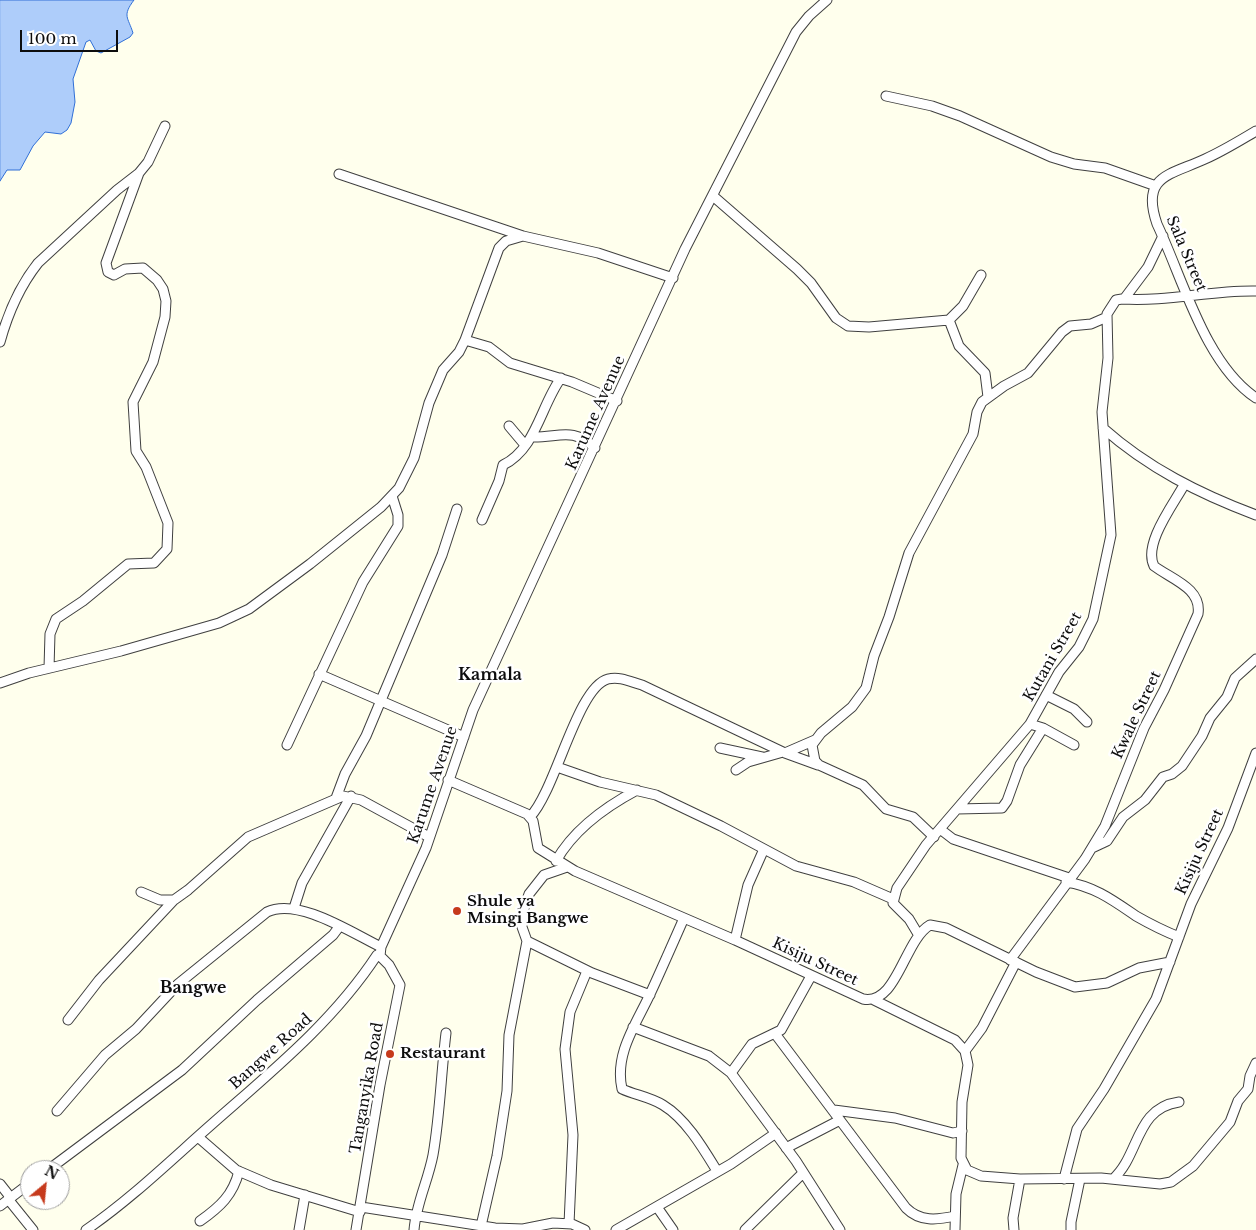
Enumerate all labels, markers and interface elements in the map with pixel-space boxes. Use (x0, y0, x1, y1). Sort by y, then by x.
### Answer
scale bar (22, 20, 120, 52)
text: 100 m (28, 29, 77, 48)
street label: Sala Street (1162, 213, 1210, 295)
street label: Karume Avenue (563, 353, 629, 473)
street label: Kutani Street (1020, 609, 1086, 705)
district label: Kamala (458, 665, 522, 685)
street label: Kwale Street (1109, 668, 1165, 762)
street label: Karume Avenue (404, 724, 462, 846)
street label: Kisiju Street (1172, 806, 1228, 898)
place label: Shule ya Msingi Bangwe (467, 893, 589, 928)
marker: Shule ya Msingi Bangwe (451, 905, 463, 917)
street label: Kisiju Street (769, 934, 861, 990)
district label: Bangwe (160, 978, 226, 998)
street label: Bangwe Road (226, 1010, 316, 1094)
street label: Tanganyika Road (347, 1021, 387, 1155)
place label: Restaurant (400, 1045, 486, 1063)
marker: Restaurant (384, 1048, 396, 1060)
north arrow (20, 1160, 70, 1210)
text: N (42, 1162, 62, 1184)

